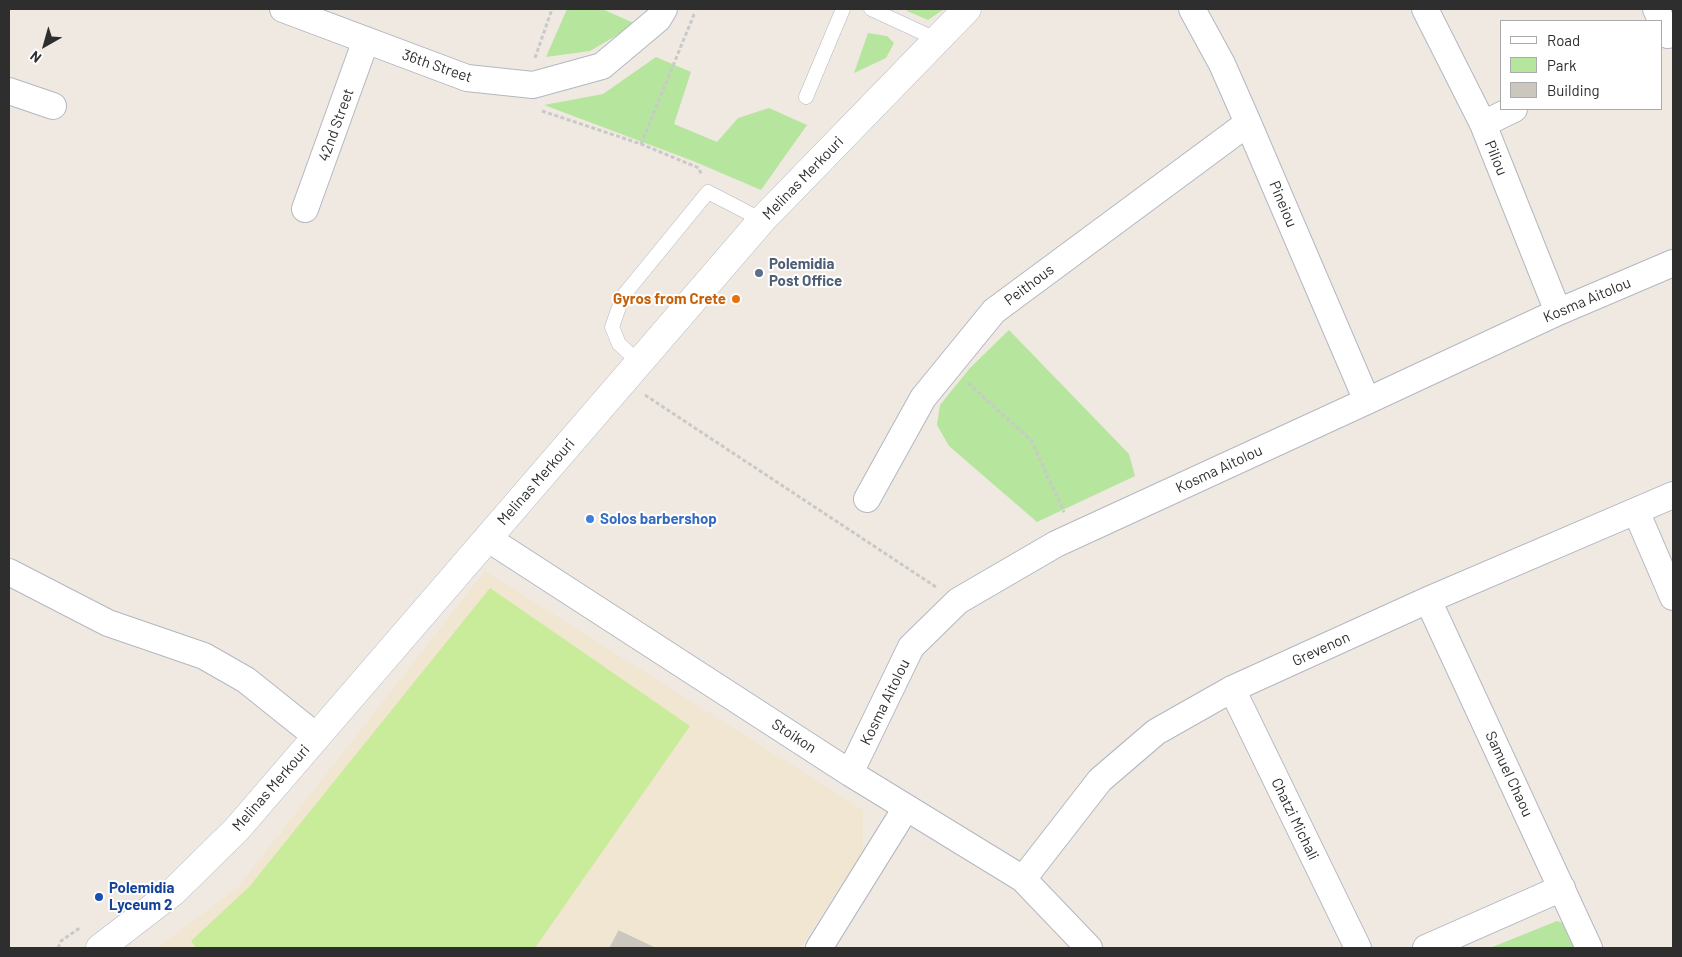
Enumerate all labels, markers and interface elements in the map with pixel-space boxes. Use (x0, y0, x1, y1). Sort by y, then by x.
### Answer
north arrow (20, 20, 70, 70)
legend (1500, 20, 1662, 110)
text: Road (1547, 31, 1580, 49)
street label: 36th Street (400, 46, 474, 86)
text: N (27, 48, 44, 67)
text: Park (1547, 56, 1576, 74)
text: Building (1547, 81, 1600, 99)
street label: 42nd Street (314, 86, 358, 164)
street label: Melinas Merkouri (759, 133, 847, 223)
street label: Piliou (1481, 138, 1511, 178)
street label: Pineiou (1265, 178, 1301, 230)
place label: Polemidia Post Office (769, 255, 842, 290)
street label: Peithous (1001, 261, 1057, 309)
marker: Polemidia Post Office (753, 267, 765, 279)
street label: Kosma Aitolou (1540, 273, 1634, 327)
place label: Gyros from Crete (613, 290, 726, 308)
marker: Gyros from Crete (730, 293, 742, 305)
street label: Melinas Merkouri (493, 435, 579, 529)
street label: Kosma Aitolou (1173, 441, 1265, 497)
place label: Solos barbershop (600, 510, 717, 528)
marker: Solos barbershop (584, 513, 596, 525)
street label: Grevenon (1289, 628, 1353, 670)
street label: Kosma Aitolou (856, 656, 914, 748)
street label: Stoikon (768, 715, 820, 757)
street label: Samuel Chaou (1481, 728, 1537, 820)
street label: Melinas Merkouri (228, 741, 314, 835)
street label: Chatzi Michali (1267, 775, 1323, 863)
place label: Polemidia Lyceum 2 (109, 879, 174, 914)
marker: Polemidia Lyceum 2 (93, 891, 105, 903)

